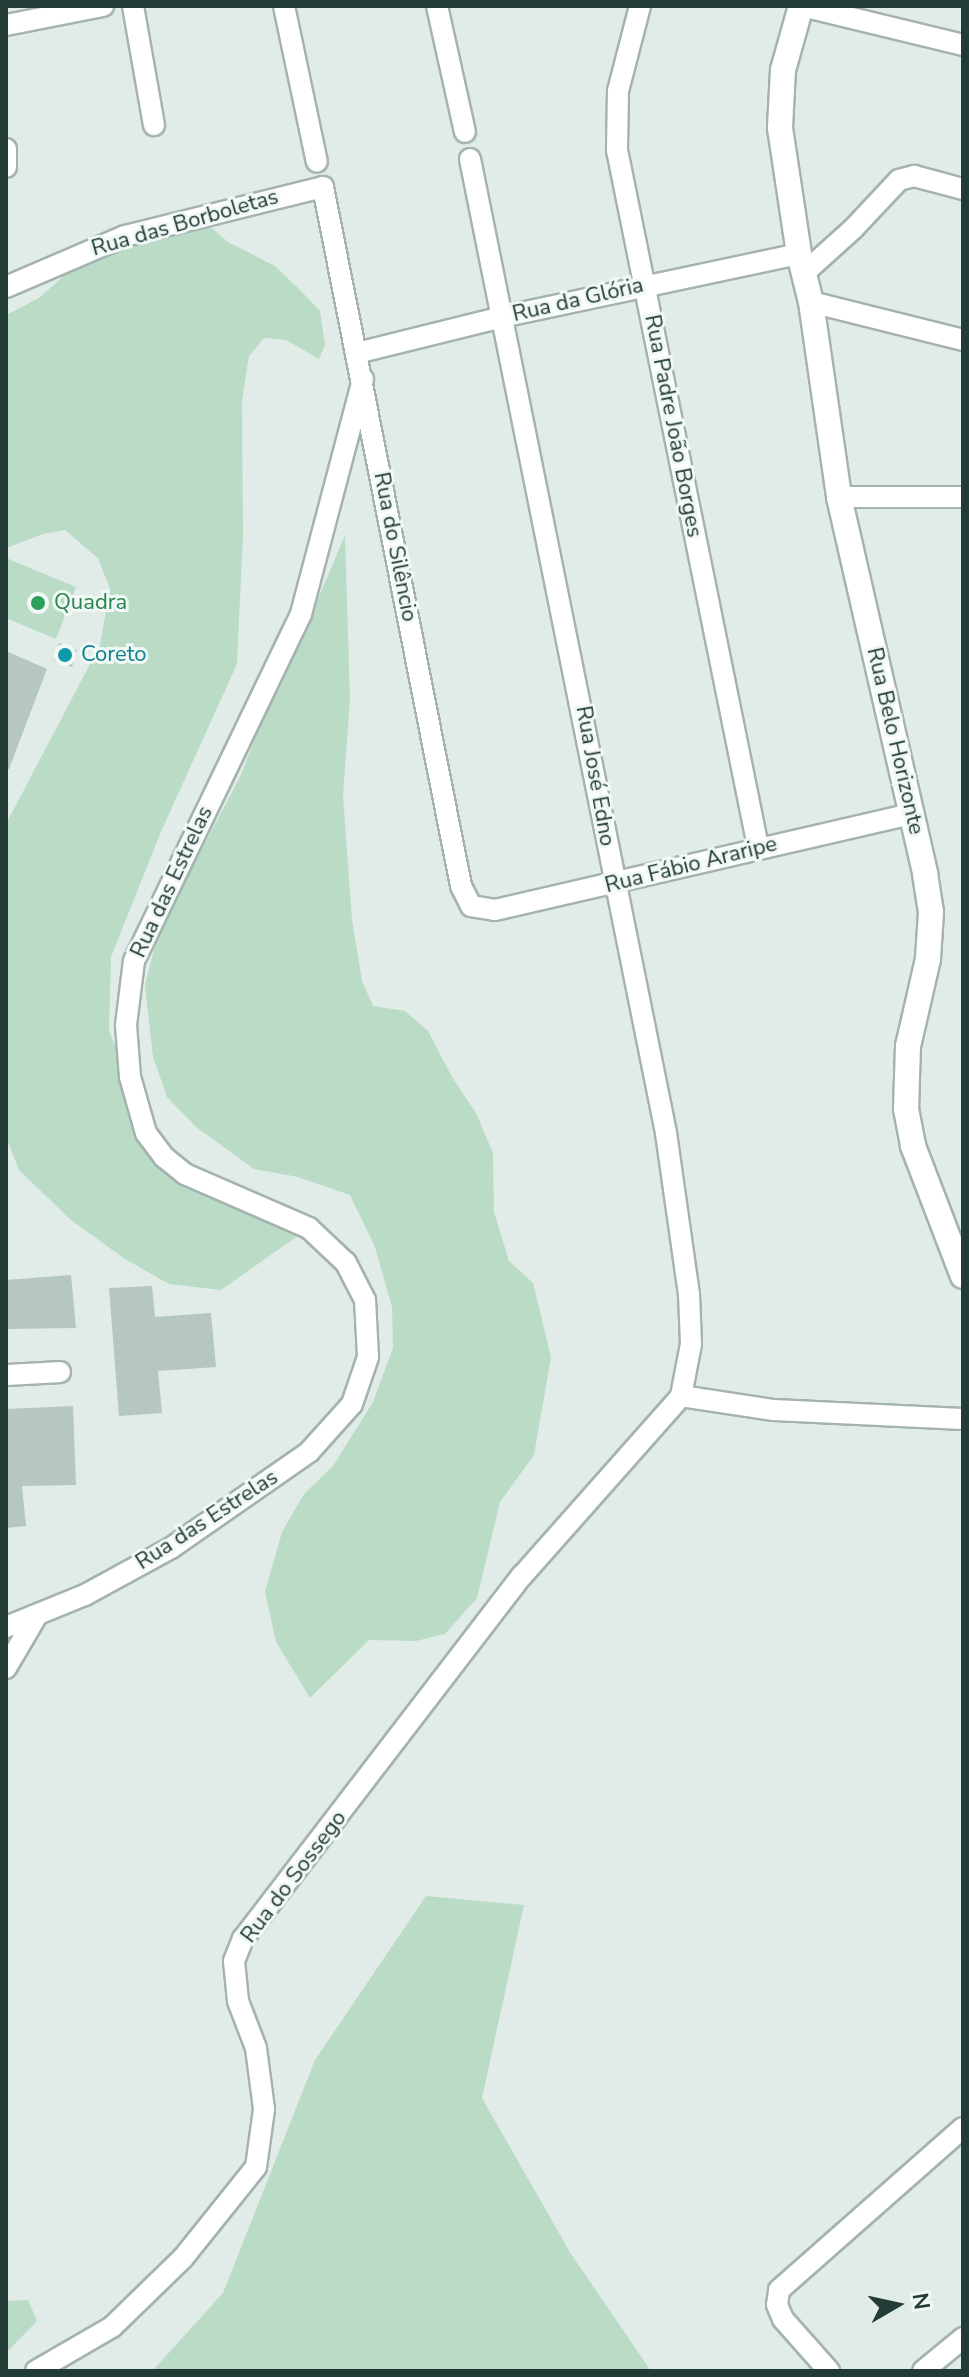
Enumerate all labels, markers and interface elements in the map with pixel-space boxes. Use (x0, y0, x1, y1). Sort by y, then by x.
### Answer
street label: Rua das Borboletas (89, 184, 281, 262)
street label: Rua da Glória (510, 272, 646, 328)
street label: Rua Padre João Borges (638, 312, 708, 540)
street label: Rua do Silêncio (368, 470, 422, 624)
place label: Quadra (54, 590, 127, 616)
marker: Quadra (29, 594, 47, 612)
place label: Coreto (81, 642, 147, 668)
street label: Rua Belo Horizonte (861, 645, 929, 837)
marker: Coreto (56, 646, 74, 664)
street label: Rua José Edno (570, 704, 620, 848)
street label: Rua das Estrelas (125, 802, 219, 962)
street label: Rua Fábio Araripe (602, 831, 780, 899)
street label: Rua das Estrelas (131, 1464, 283, 1576)
street label: Rua do Sossego (236, 1806, 352, 1948)
north arrow (857, 2265, 937, 2345)
text: N (905, 2291, 937, 2312)

